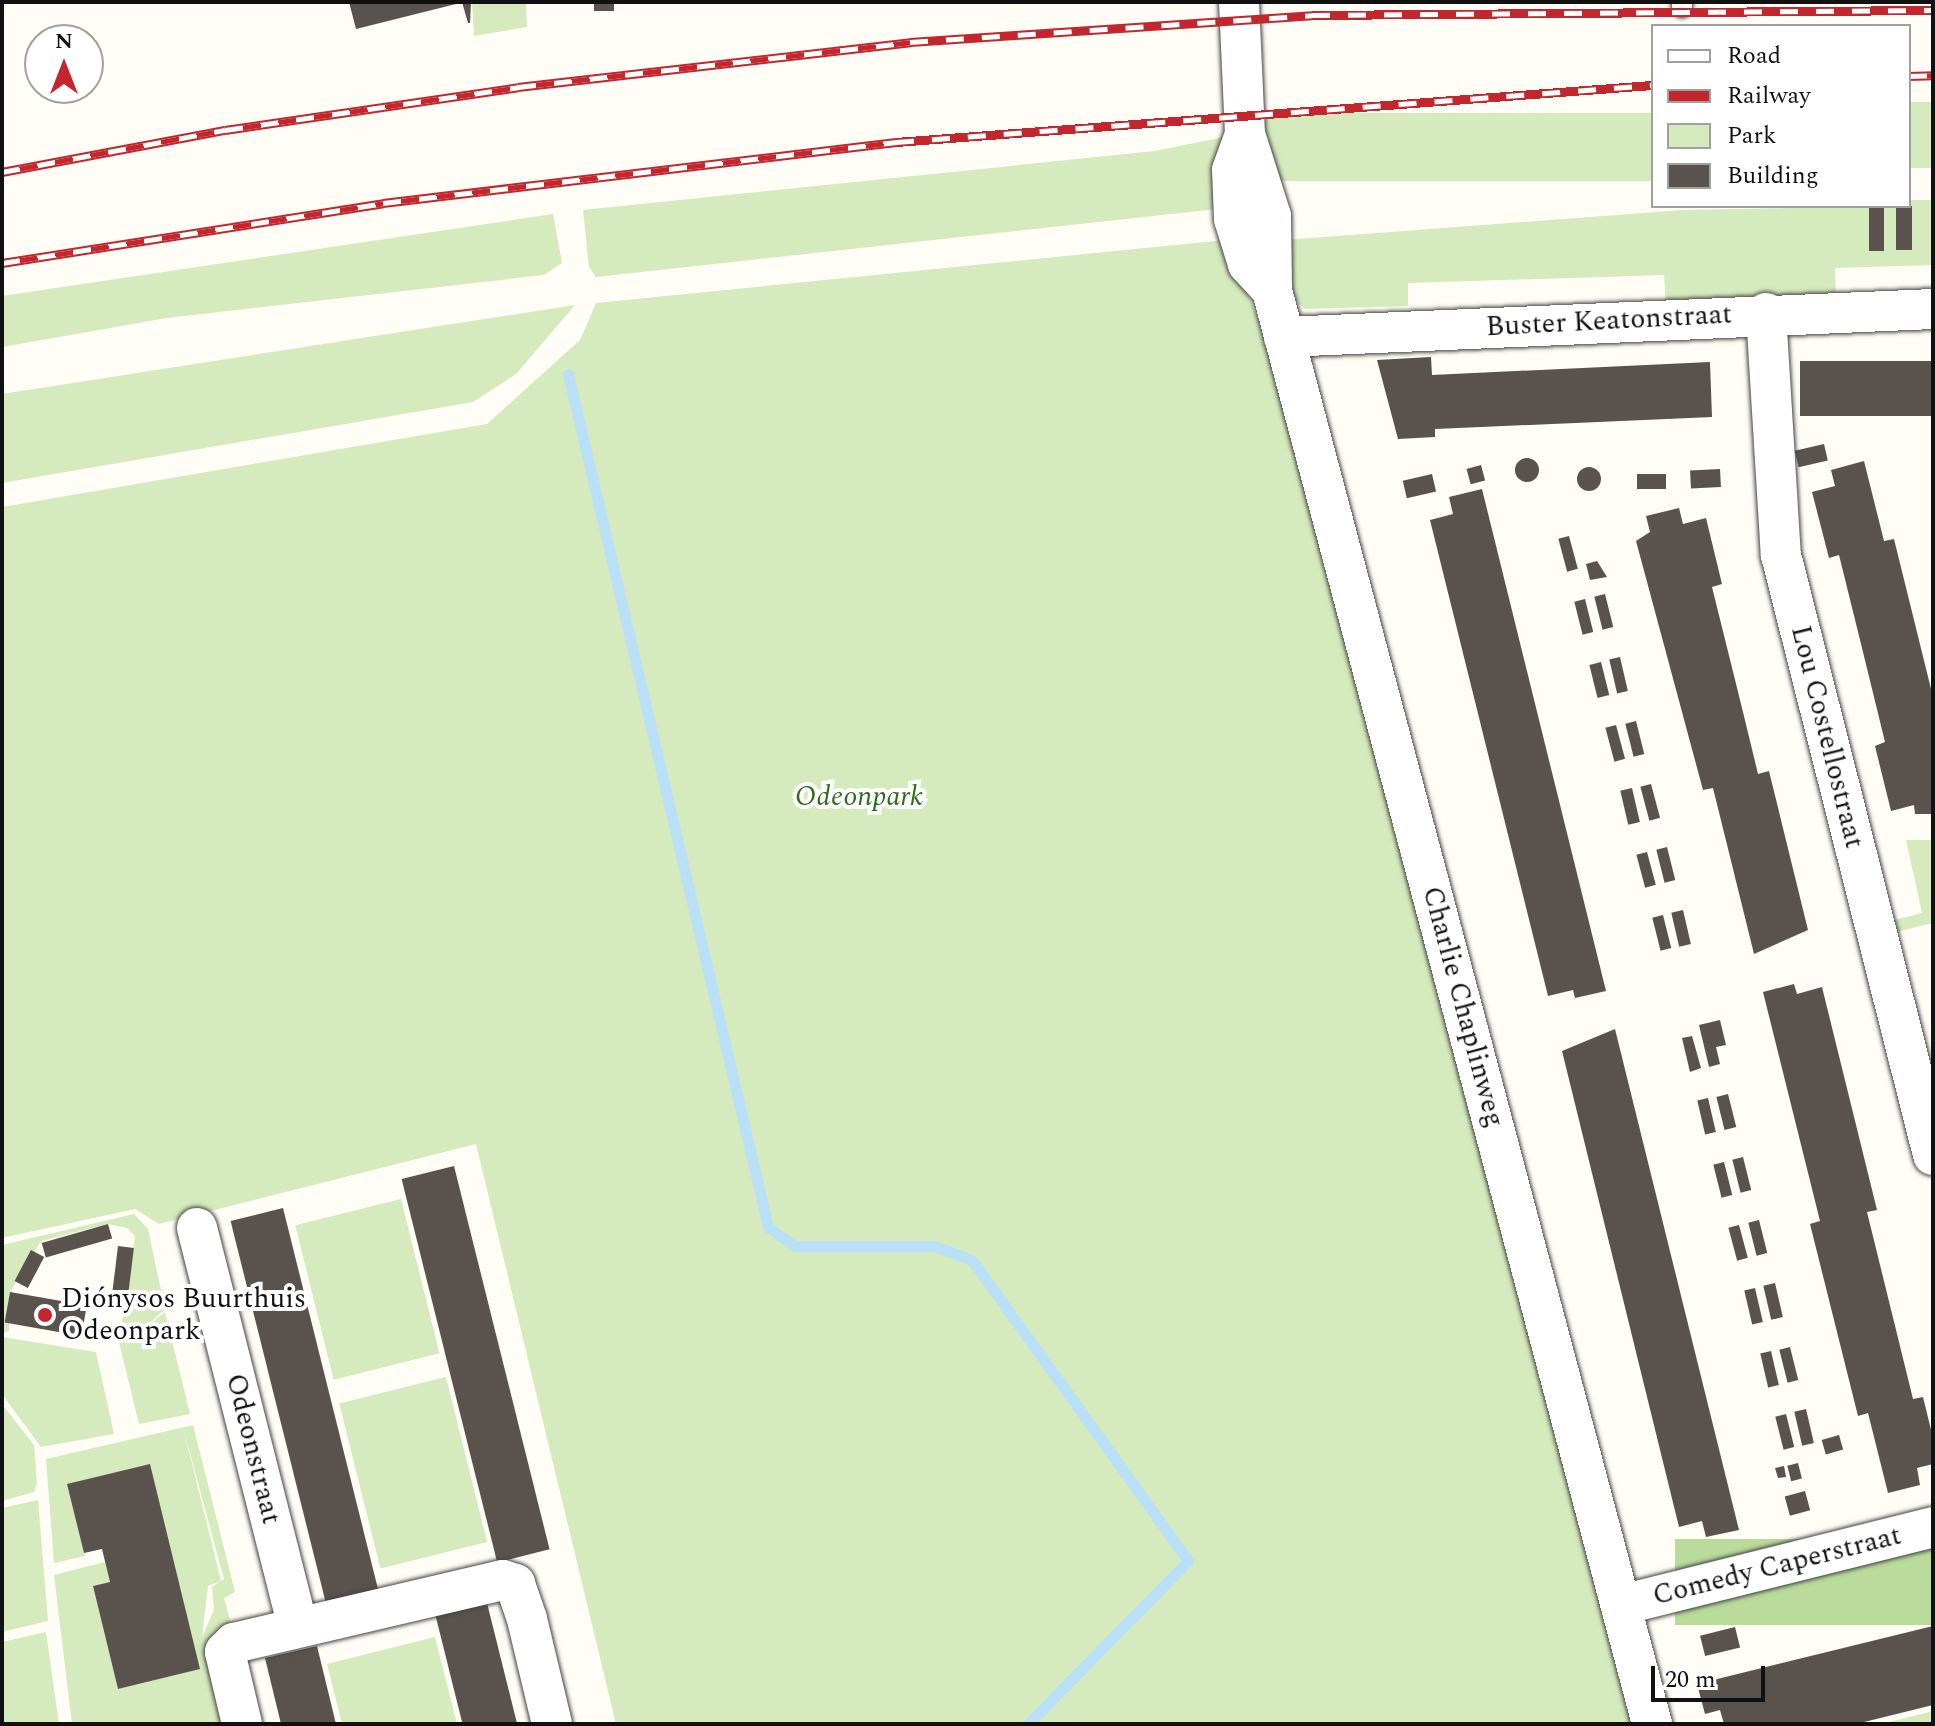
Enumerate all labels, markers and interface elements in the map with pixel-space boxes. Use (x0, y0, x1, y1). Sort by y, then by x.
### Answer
north arrow (24, 24, 104, 104)
legend (1651, 24, 1911, 208)
text: N (55, 25, 73, 58)
text: Road (1727, 38, 1781, 74)
text: Railway (1727, 78, 1811, 114)
text: Park (1727, 118, 1777, 154)
text: Building (1727, 158, 1819, 194)
street label: Buster Keatonstraat (1485, 298, 1733, 344)
street label: Lou Costellostraat (1783, 622, 1871, 852)
park label: Odeonpark (795, 780, 923, 814)
street label: Charlie Chaplinweg (1415, 883, 1511, 1131)
place label: Diónysos Buurthuis Odeonpark (61, 1282, 306, 1348)
marker: Diónysos Buurthuis Odeonpark (36, 1306, 54, 1324)
street label: Odeonstraat (218, 1370, 288, 1528)
street label: Comedy Caperstraat (1649, 1519, 1905, 1613)
scale bar (1655, 1650, 1769, 1700)
text: 20 m (1665, 1662, 1716, 1698)

